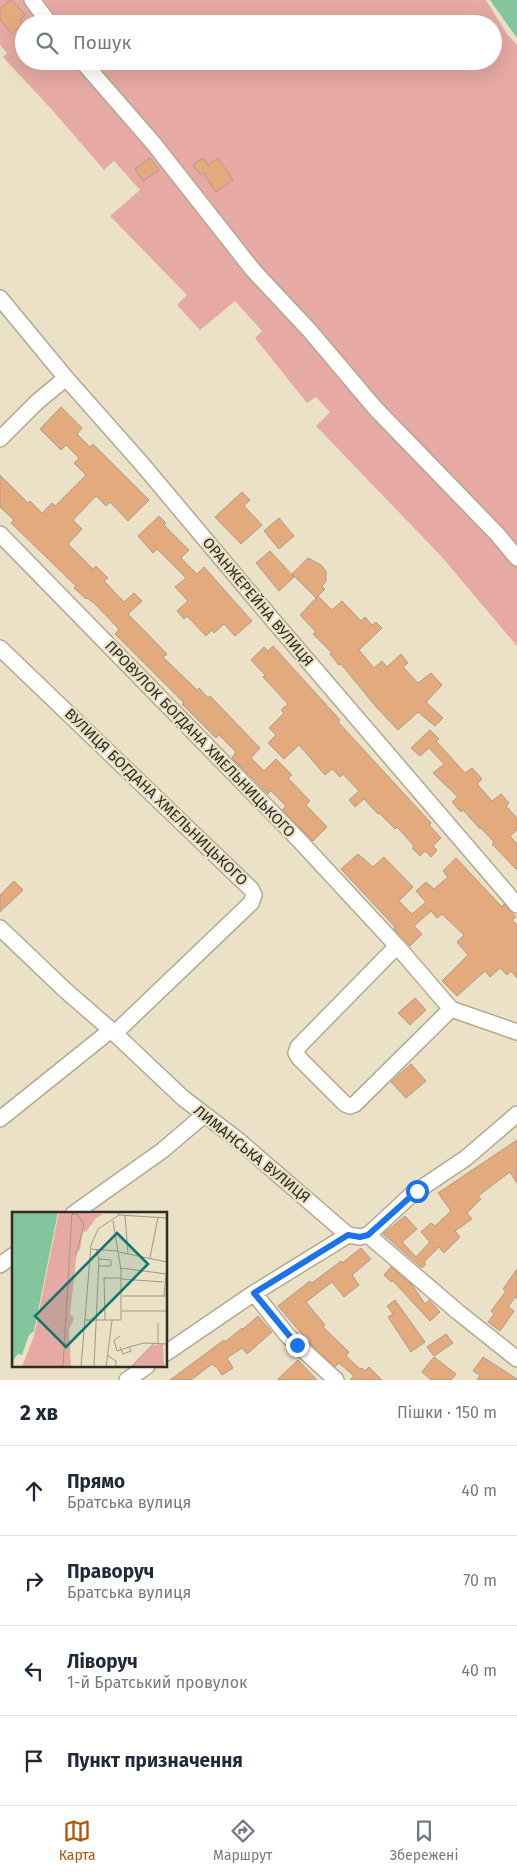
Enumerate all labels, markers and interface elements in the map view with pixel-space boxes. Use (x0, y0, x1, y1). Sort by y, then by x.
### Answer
search box (15, 15, 502, 70)
icon: search (33, 29, 61, 57)
text: Пошук (73, 31, 131, 54)
street label: ОРАНЖЕРЕЙНА ВУЛИЦЯ (199, 534, 317, 670)
street label: ПРОВУЛОК БОГДАНА ХМЕЛЬНИЦЬКОГО (101, 637, 299, 841)
street label: ВУЛИЦЯ БОГДАНА ХМЕЛЬНИЦЬКОГО (61, 705, 251, 889)
street label: ЛИМАНСЬКА ВУЛИЦЯ (190, 1101, 314, 1207)
route start (406, 1180, 429, 1203)
inset map (12, 1212, 168, 1368)
route end (286, 1334, 309, 1357)
text: 2 хв (20, 1400, 58, 1426)
text: Пішки · 150 m (397, 1403, 497, 1422)
text: Прямо (67, 1470, 125, 1493)
icon: ahead (20, 1477, 48, 1505)
text: 40 m (462, 1481, 497, 1500)
text: Братська вулиця (67, 1493, 191, 1512)
text: Праворуч (67, 1560, 154, 1583)
icon: right (20, 1567, 48, 1595)
text: 70 m (463, 1571, 497, 1590)
text: Братська вулиця (67, 1583, 191, 1602)
text: Ліворуч (67, 1650, 138, 1673)
icon: left (20, 1657, 48, 1685)
text: 40 m (462, 1661, 497, 1680)
text: 1-й Братський провулок (67, 1673, 247, 1692)
icon: arrive (20, 1747, 48, 1775)
text: Пункт призначення (67, 1749, 243, 1772)
tab: Карта (59, 1817, 96, 1864)
tab: Маршрут (213, 1817, 272, 1864)
tab: Збережені (390, 1817, 458, 1864)

